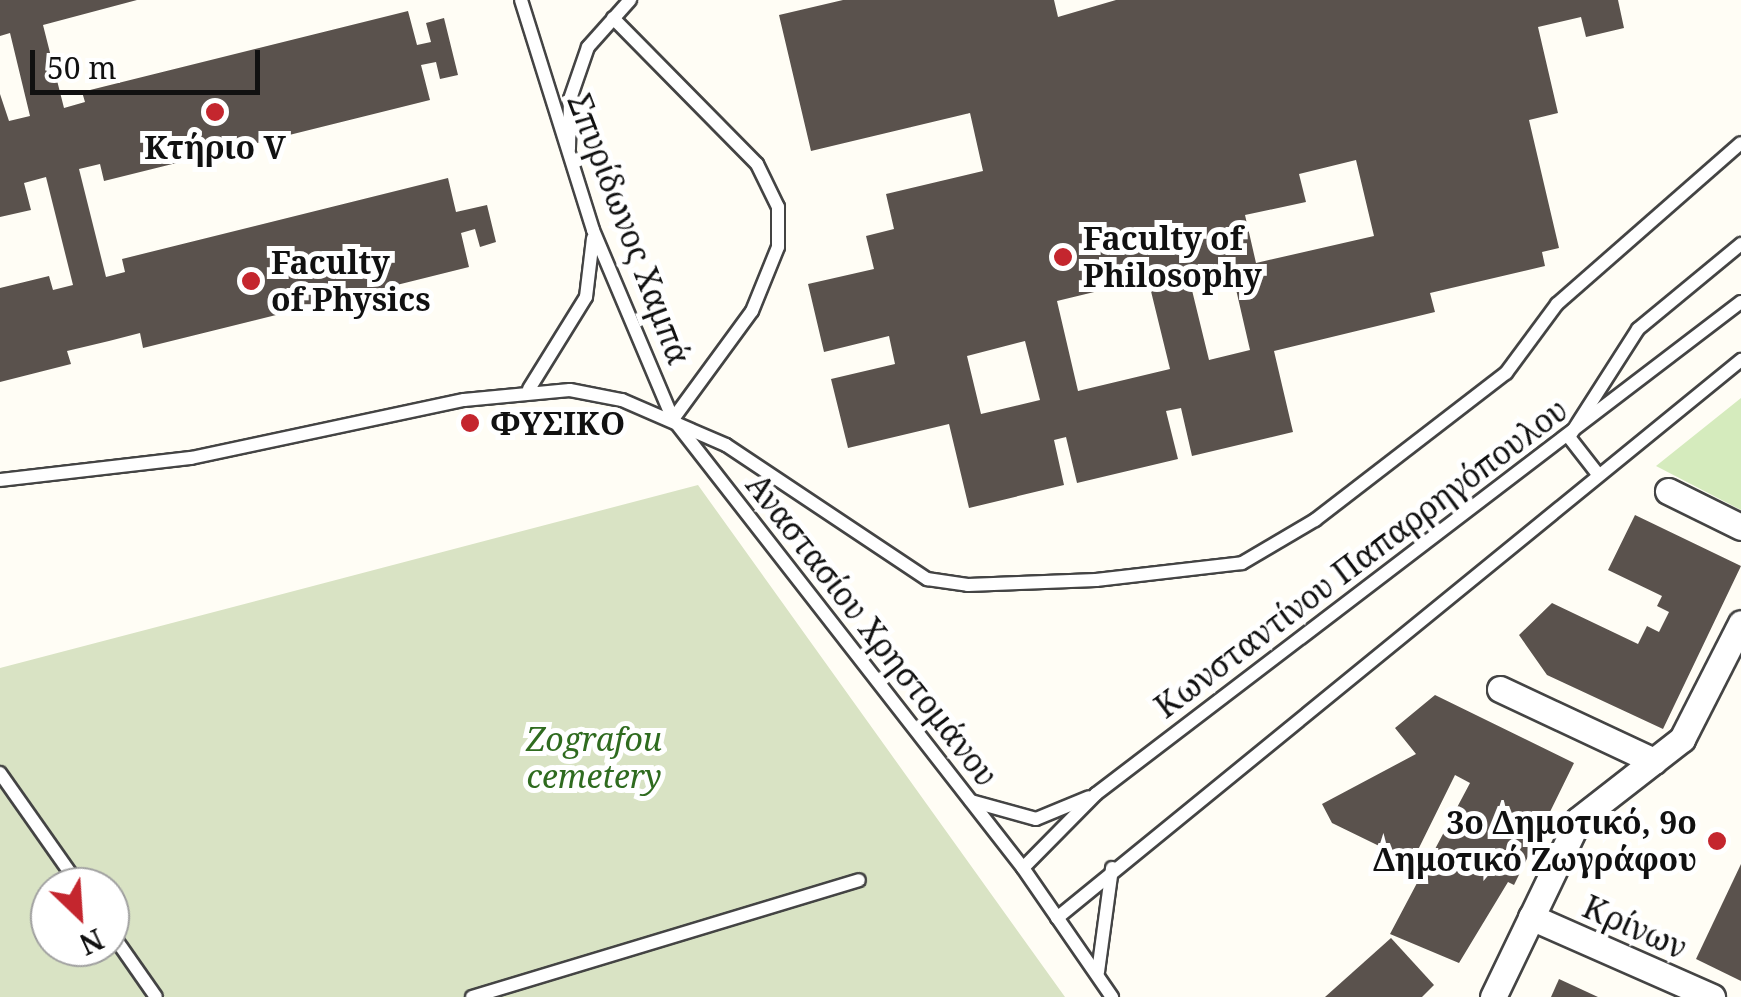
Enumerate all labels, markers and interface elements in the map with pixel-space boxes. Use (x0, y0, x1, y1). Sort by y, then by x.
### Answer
scale bar (35, 30, 265, 92)
text: 50 m (47, 47, 117, 88)
street label: Σπυρίδωνος Χαμπά (560, 88, 698, 370)
marker: Κτήριο V (204, 101, 226, 123)
place label: Κτήριο V (144, 128, 286, 166)
place label: Faculty of Philosophy (1083, 220, 1262, 295)
place label: Faculty of Physics (271, 244, 431, 319)
marker: Faculty of Philosophy (1052, 246, 1074, 268)
marker: Faculty of Physics (240, 270, 262, 292)
street label: Κωνσταντίνου Παπαρρηγόπουλου (1147, 390, 1575, 726)
place label: ΦΥΣΙΚΟ (490, 404, 625, 442)
marker: ΦΥΣΙΚΟ (459, 412, 481, 434)
street label: Αναστασίου Χρηστομάνου (738, 466, 1006, 794)
park label: Zografou cemetery (526, 721, 662, 796)
place label: 3ο Δημοτικό, 9ο Δημοτικό Ζωγράφου (1373, 804, 1697, 879)
marker: 3ο Δημοτικό, 9ο Δημοτικό Ζωγράφου (1706, 830, 1728, 852)
north arrow (30, 867, 130, 967)
street label: Κρίνων (1577, 887, 1693, 967)
text: N (74, 920, 110, 964)

